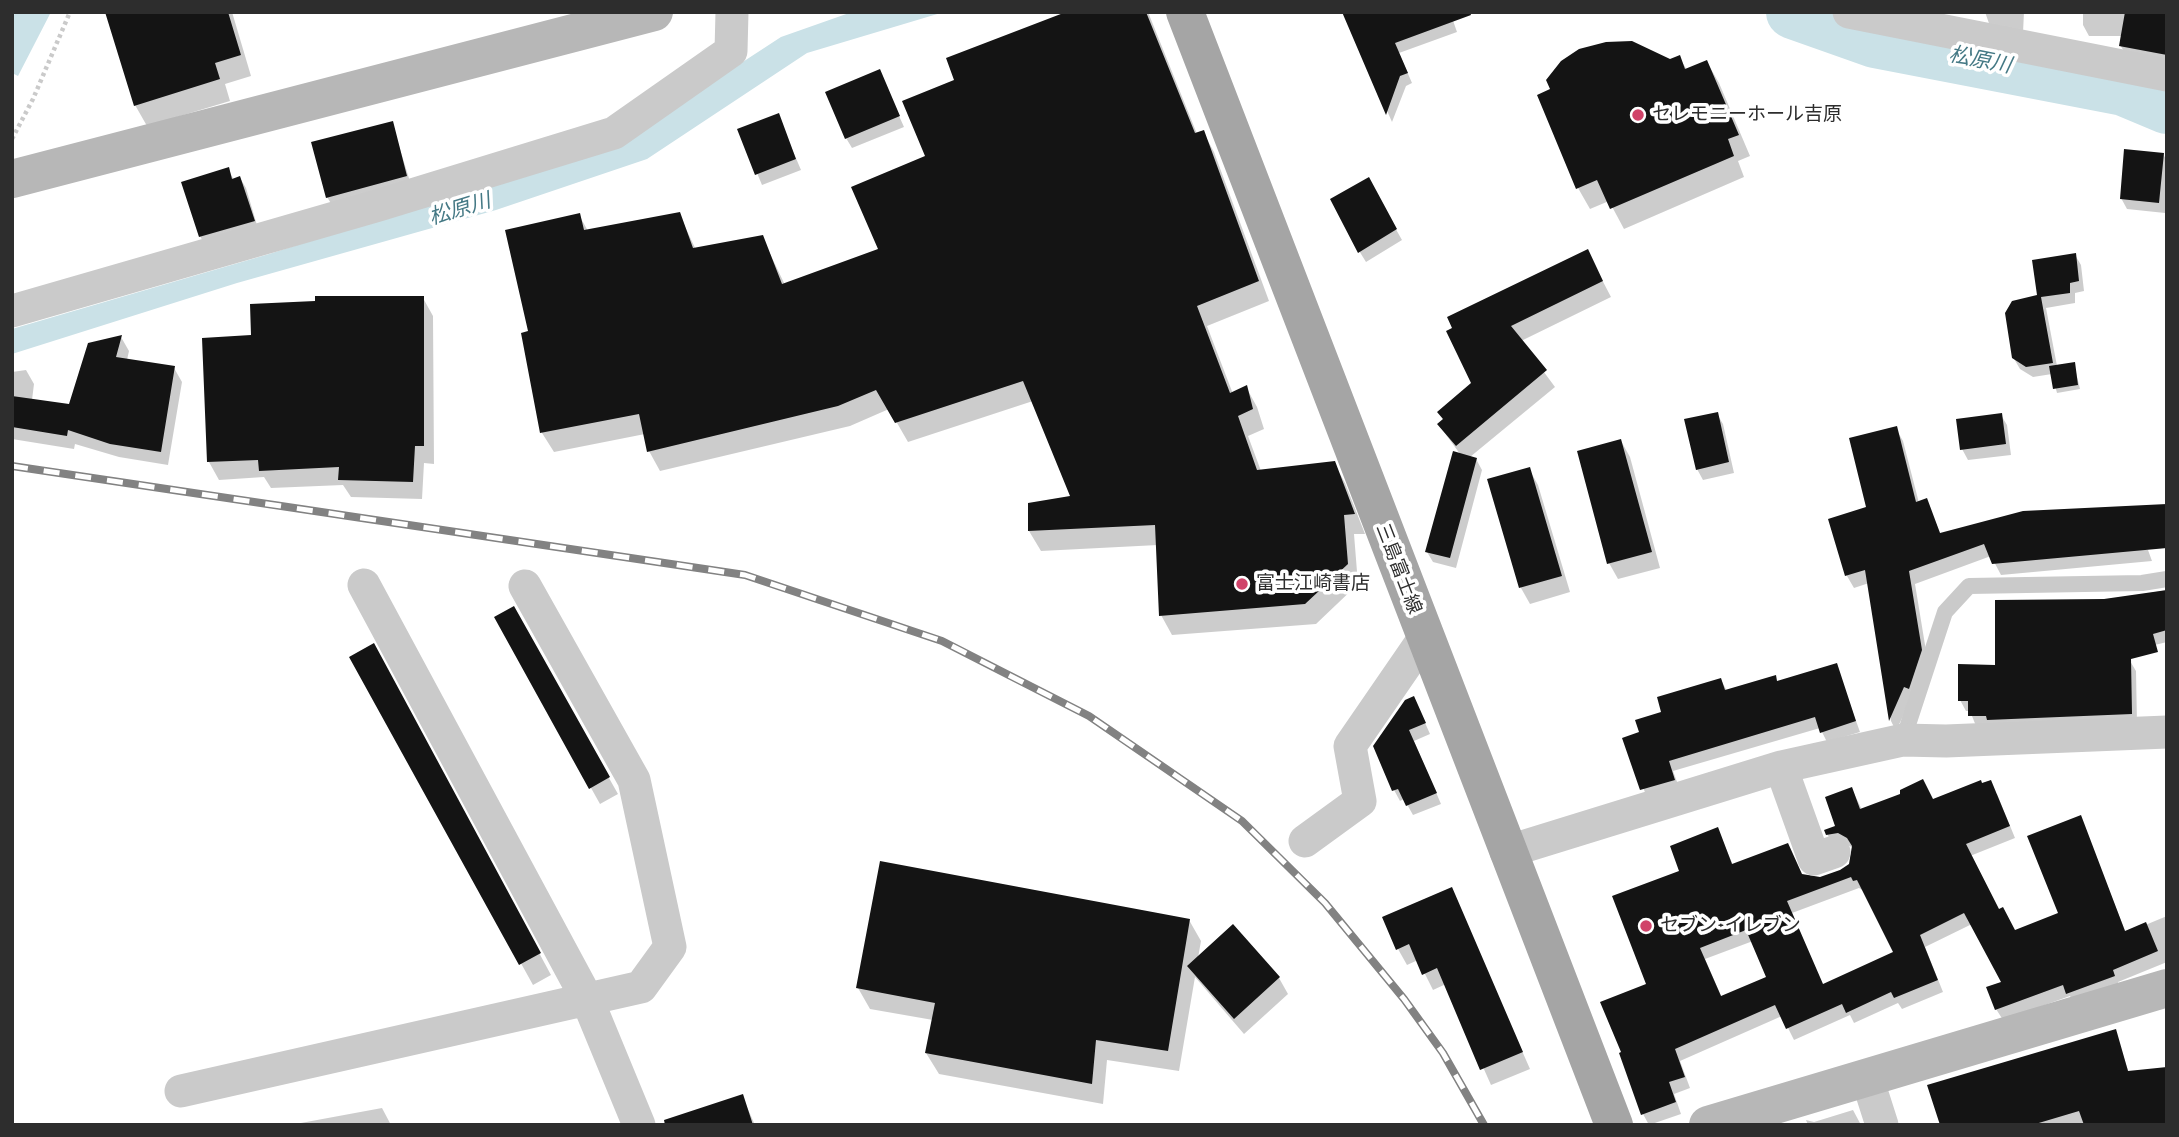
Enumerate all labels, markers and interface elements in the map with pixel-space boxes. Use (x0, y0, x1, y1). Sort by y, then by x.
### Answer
water label: 松原川 (1947, 43, 2013, 79)
place label: セレモニーホール吉原 (1652, 104, 1842, 126)
marker: セレモニーホール吉原 (1630, 107, 1646, 123)
water label: 松原川 (426, 189, 494, 231)
street label: 三島富士線 (1370, 521, 1426, 617)
place label: 富士江崎書店 (1256, 573, 1370, 595)
marker: 富士江崎書店 (1234, 576, 1250, 592)
place label: セブン-イレブン (1660, 915, 1801, 937)
marker: セブン-イレブン (1638, 918, 1654, 934)

